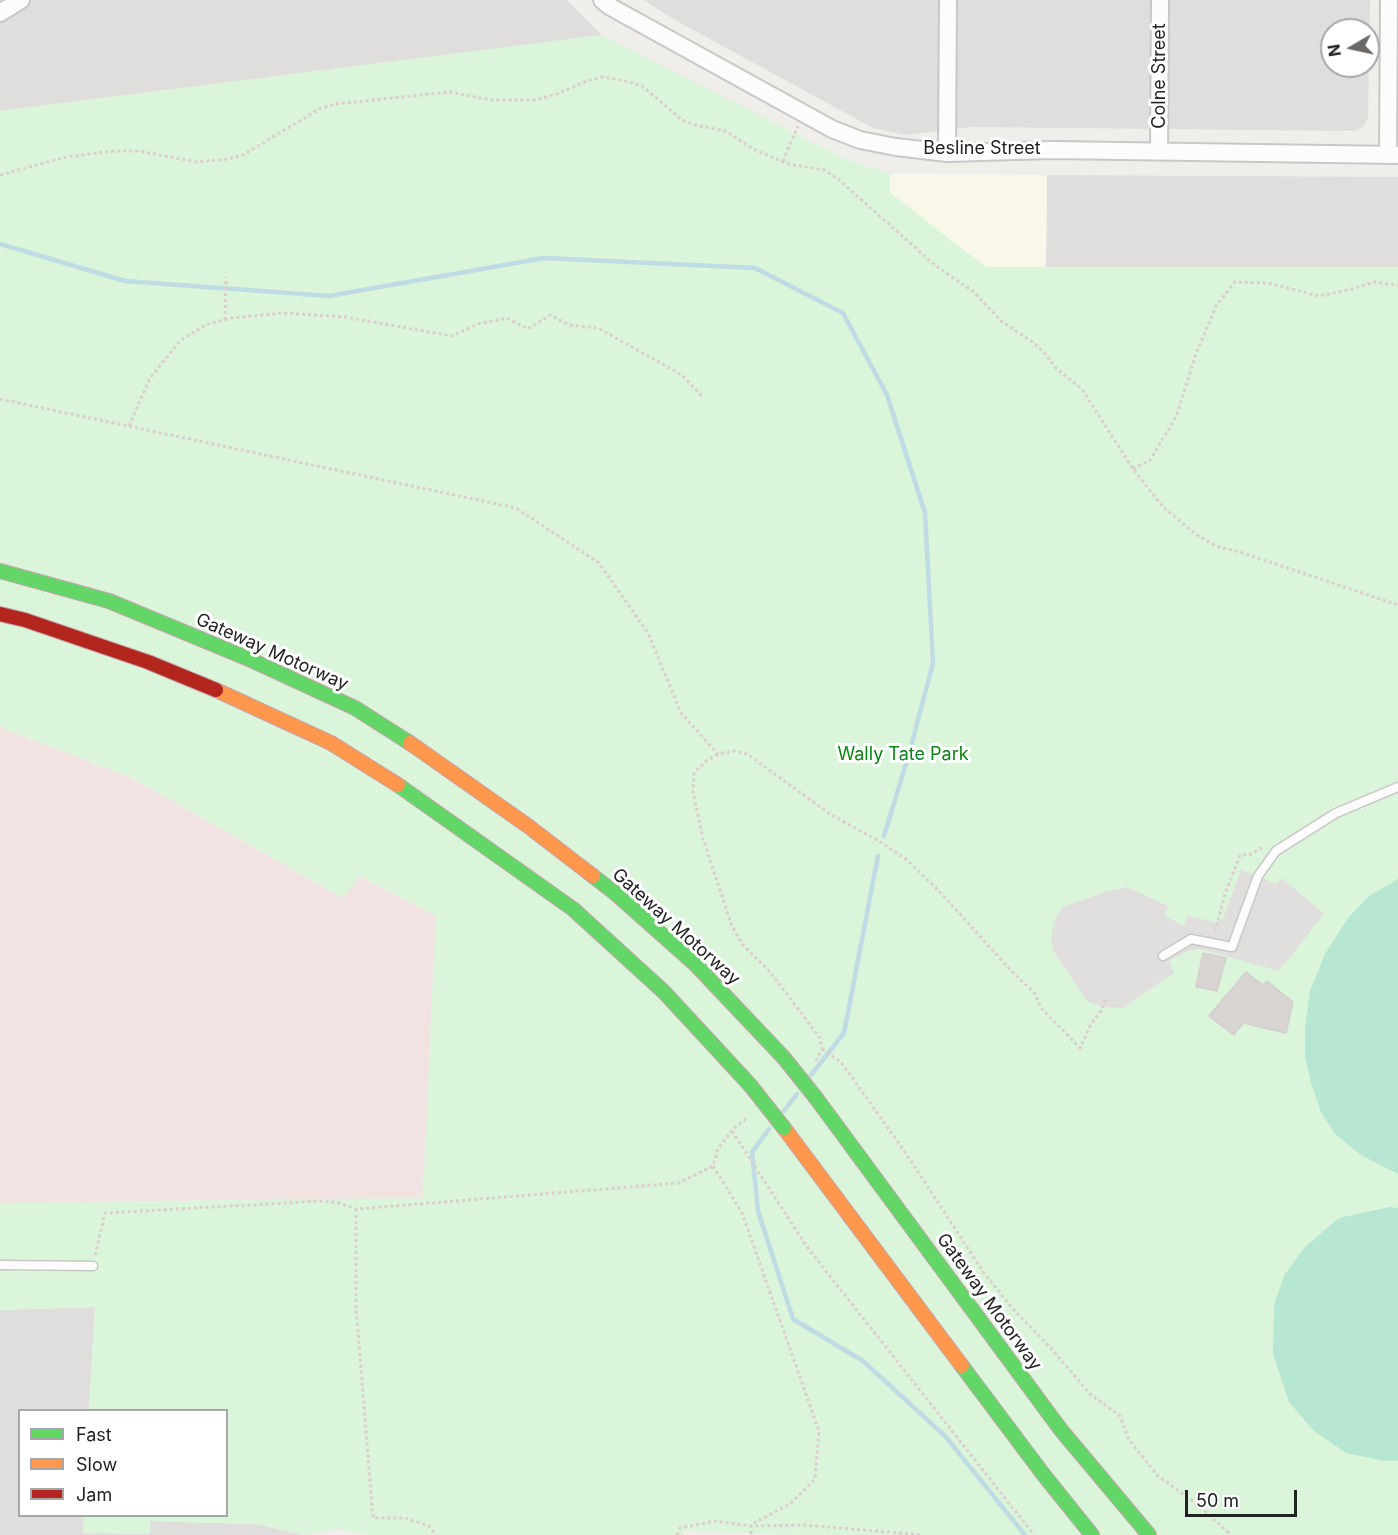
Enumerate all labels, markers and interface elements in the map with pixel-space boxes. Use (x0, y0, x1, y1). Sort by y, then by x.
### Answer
north arrow (1320, 18, 1380, 78)
street label: Colne Street (1149, 23, 1171, 129)
text: N (1323, 43, 1345, 58)
street label: Besline Street (923, 138, 1041, 160)
street label: Gateway Motorway (193, 609, 351, 695)
park label: Wally Tate Park (837, 744, 969, 766)
street label: Gateway Motorway (608, 864, 744, 990)
street label: Gateway Motorway (932, 1229, 1046, 1375)
legend (18, 1409, 228, 1517)
text: Fast (76, 1424, 112, 1445)
text: Slow (76, 1454, 117, 1475)
scale bar (1188, 1478, 1300, 1516)
text: Jam (76, 1484, 112, 1505)
text: 50 m (1196, 1490, 1239, 1511)

